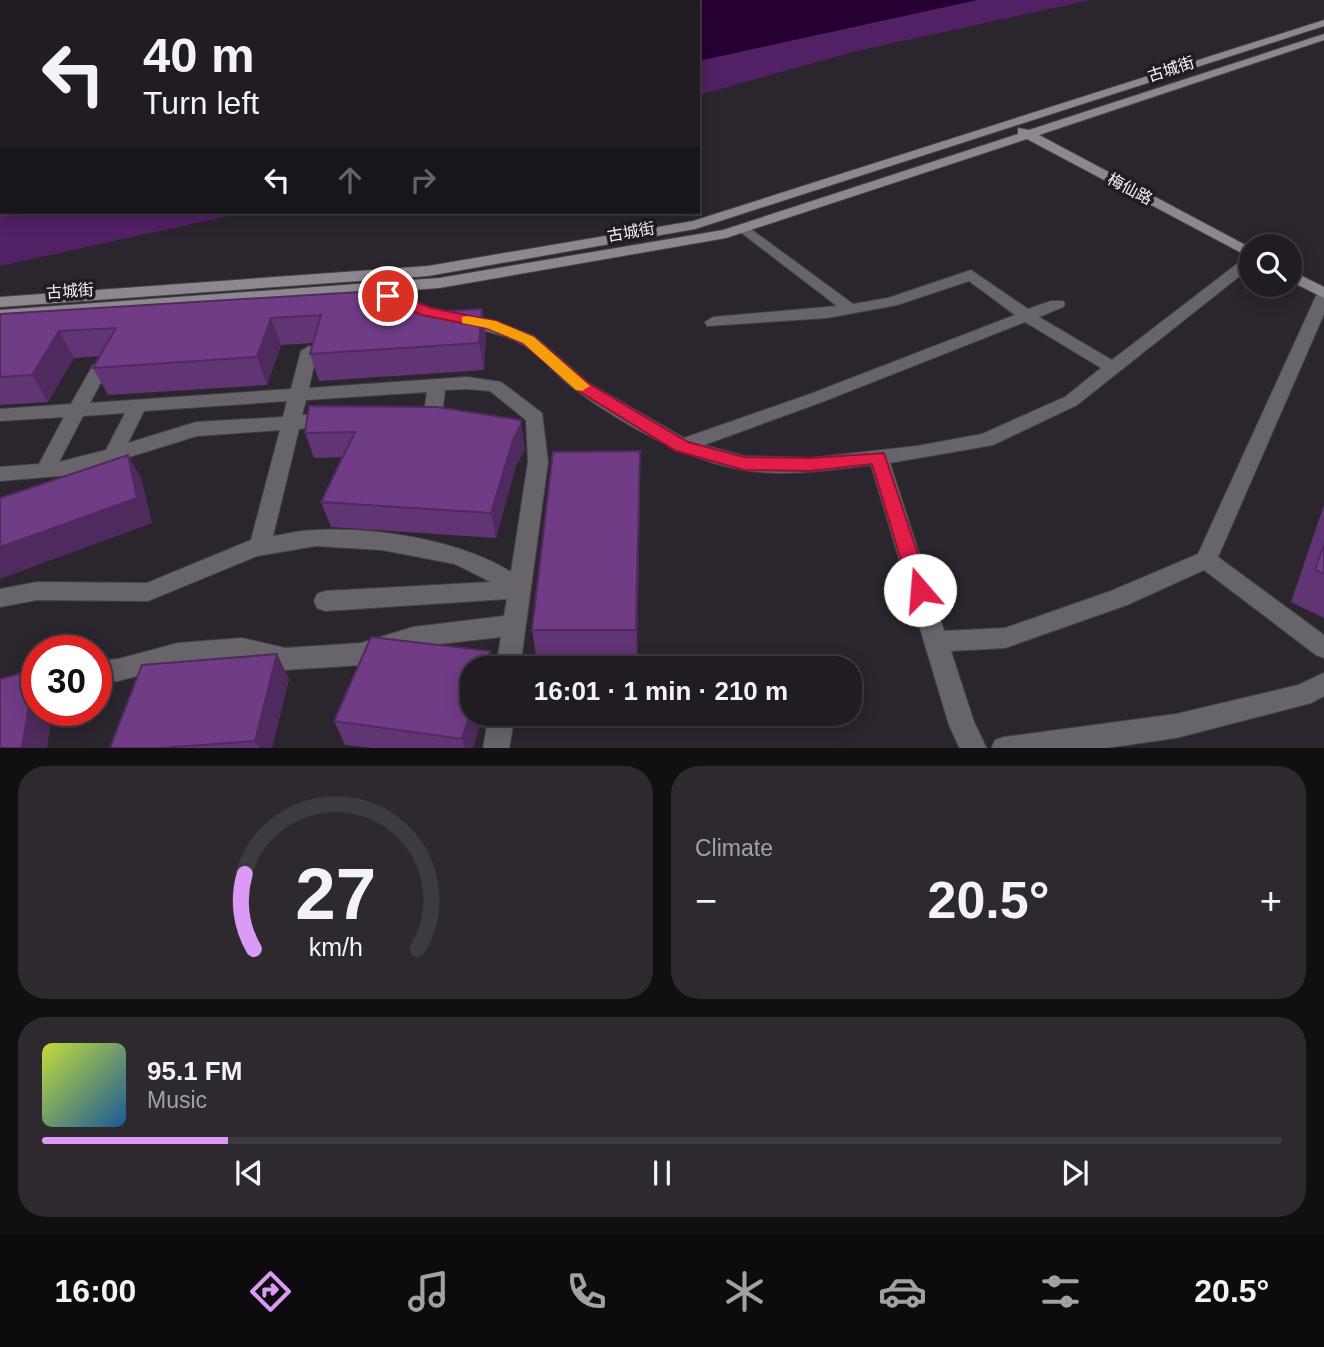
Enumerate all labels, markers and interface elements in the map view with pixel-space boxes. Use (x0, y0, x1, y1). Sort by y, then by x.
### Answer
icon: left (28, 28, 119, 119)
text: 40 m (143, 28, 255, 82)
street label: 古城街 (1146, 53, 1196, 85)
text: Turn left (143, 85, 259, 121)
icon: left (258, 161, 296, 199)
icon: ahead (331, 161, 369, 199)
icon: right (404, 161, 442, 199)
street label: 梅仙路 (1105, 170, 1155, 208)
street label: 古城街 (606, 219, 656, 245)
map controls (1239, 234, 1302, 297)
button: search (1239, 234, 1302, 297)
pin (358, 266, 418, 326)
icon: arrive (369, 277, 407, 315)
street label: 古城街 (45, 281, 95, 301)
position arrow (883, 553, 957, 627)
speed limit sign: 30 (21, 635, 112, 726)
text: 16:01 · 1 min · 210 m (534, 676, 788, 706)
text: Climate (695, 835, 773, 861)
text: 27 (295, 853, 376, 934)
text: 20.5° (927, 871, 1050, 929)
text: − (695, 880, 717, 922)
text: + (1260, 880, 1282, 922)
text: km/h (308, 932, 363, 960)
text: 95.1 FM (147, 1056, 242, 1086)
text: Music (147, 1087, 207, 1113)
icon: previous (230, 1154, 268, 1192)
icon: pause (643, 1154, 681, 1192)
icon: next (1056, 1154, 1094, 1192)
icon: directions (246, 1267, 295, 1316)
icon: music (404, 1267, 453, 1316)
icon: phone (562, 1267, 611, 1316)
icon: climate (720, 1267, 769, 1316)
icon: car (878, 1267, 927, 1316)
icon: filters (1036, 1267, 1085, 1316)
text: 16:00 (55, 1273, 136, 1309)
text: 20.5° (1194, 1273, 1269, 1309)

